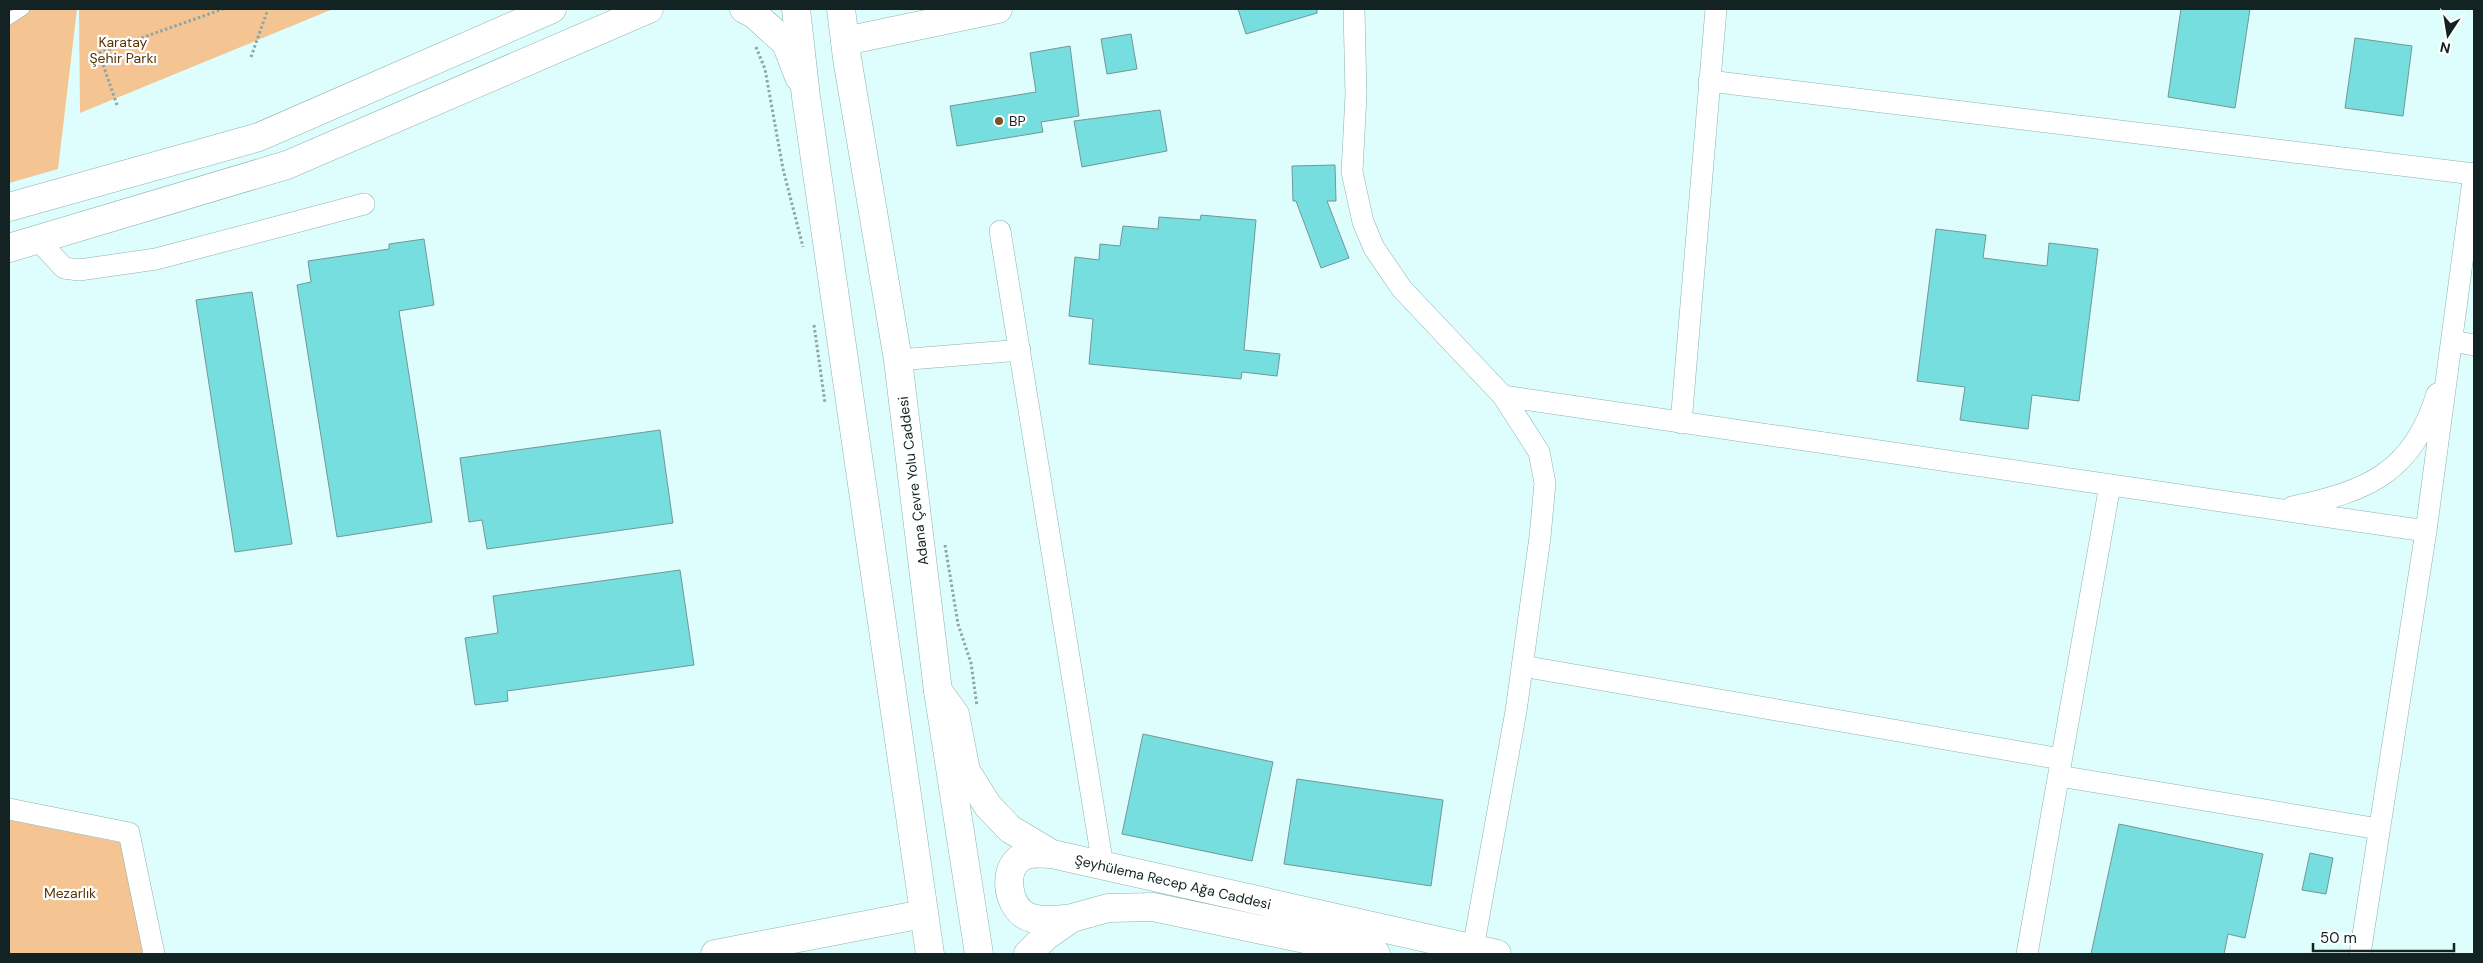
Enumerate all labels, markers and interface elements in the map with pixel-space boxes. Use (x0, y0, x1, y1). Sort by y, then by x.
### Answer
north arrow (2423, 10, 2473, 60)
park label: Karatay Şehir Parkı (89, 33, 157, 67)
text: N (2438, 38, 2452, 58)
place label: BP (1009, 112, 1026, 130)
marker: BP (993, 115, 1005, 127)
street label: Adana Çevre Yolu Caddesi (894, 396, 932, 566)
street label: Şeyhülema Recep Ağa Caddesi (1073, 851, 1273, 913)
park label: Mezarlık (44, 884, 96, 902)
scale bar (2313, 920, 2454, 952)
text: 50 m (2320, 928, 2357, 948)

